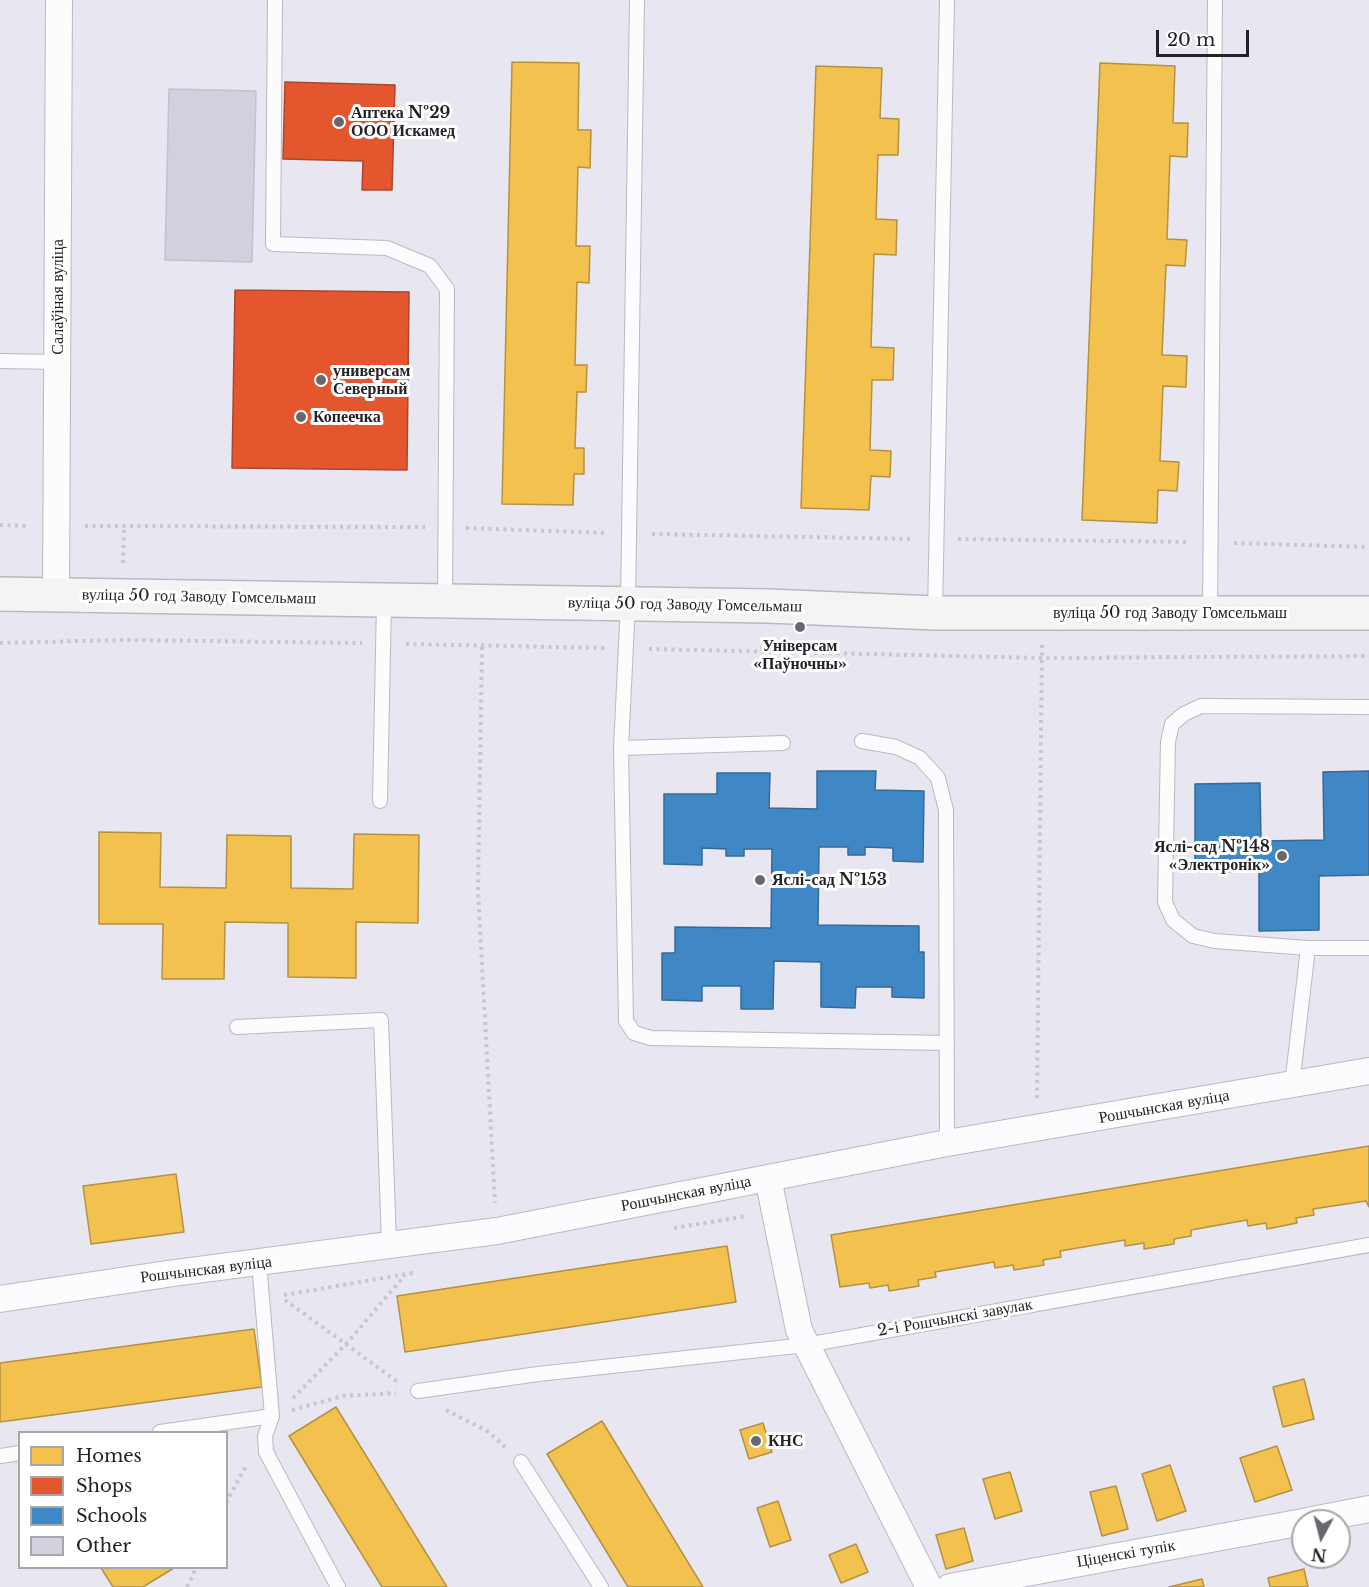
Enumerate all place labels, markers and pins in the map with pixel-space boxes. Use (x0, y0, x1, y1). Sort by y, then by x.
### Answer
place label: Аптека №29 ООО Искамед (351, 103, 455, 141)
marker: Аптека №29 ООО Искамед (332, 115, 346, 129)
place label: универсам Северный (333, 361, 410, 399)
marker: универсам Северный (314, 373, 328, 387)
place label: Копеечка (313, 407, 381, 427)
marker: Копеечка (294, 410, 308, 424)
marker: Універсам «Паўночны» (793, 620, 807, 634)
place label: Універсам «Паўночны» (753, 636, 847, 674)
place label: Яслі-сад №148 «Электронік» (1154, 837, 1270, 875)
marker: Яслі-сад №148 «Электронік» (1275, 849, 1289, 863)
place label: Яслі-сад №153 (772, 870, 887, 890)
marker: Яслі-сад №153 (753, 873, 767, 887)
place label: КНС (768, 1431, 804, 1451)
marker: КНС (749, 1434, 763, 1448)

